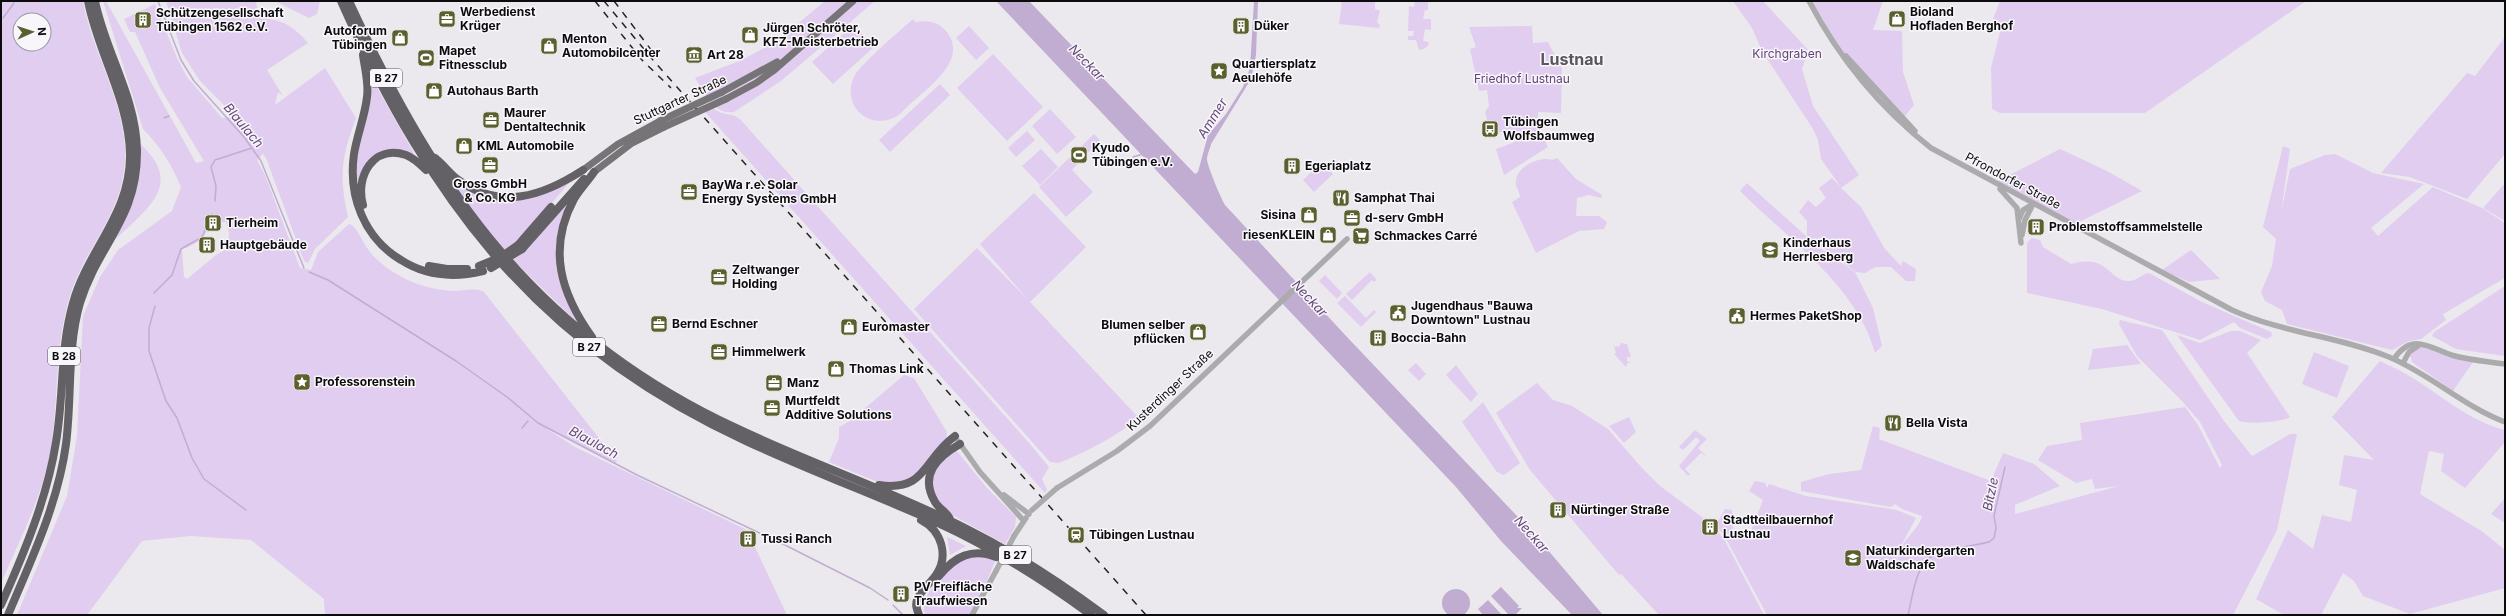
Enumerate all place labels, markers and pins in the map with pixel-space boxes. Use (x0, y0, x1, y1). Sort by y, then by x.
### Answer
place label: Werbedienst Krüger (460, 4, 536, 33)
place label: Bioland Hofladen Berghof (1910, 4, 2013, 33)
place label: Schützengesellschaft Tübingen 1562 e.V. (156, 5, 284, 34)
office icon: Werbedienst Krüger (437, 9, 457, 29)
shop icon: Bioland Hofladen Berghof (1887, 9, 1907, 29)
building icon: Schützengesellschaft Tübingen 1562 e.V. (133, 10, 153, 30)
building icon: Düker (1231, 16, 1251, 36)
place label: Düker (1254, 18, 1289, 33)
place label: Jürgen Schröter, KFZ-Meisterbetrieb (763, 20, 879, 49)
place label: Autoforum Tübingen (324, 23, 387, 52)
shop icon: Jürgen Schröter, KFZ-Meisterbetrieb (740, 25, 760, 45)
shop icon: Autoforum Tübingen (390, 28, 410, 48)
place label: Menton Automobilcenter (562, 31, 661, 60)
shop icon: Menton Automobilcenter (539, 36, 559, 56)
place label: Mapet Fitnessclub (439, 43, 508, 72)
museum icon: Art 28 (684, 45, 704, 65)
place label: Art 28 (707, 47, 744, 62)
sports icon: Mapet Fitnessclub (416, 48, 436, 68)
place label: Quartiersplatz Aeulehöfe (1232, 56, 1316, 85)
place icon: Quartiersplatz Aeulehöfe (1209, 61, 1229, 81)
shop icon: Autohaus Barth (424, 81, 444, 101)
place label: Autohaus Barth (447, 83, 538, 98)
place label: Maurer Dentaltechnik (504, 105, 586, 134)
office icon: Maurer Dentaltechnik (481, 110, 501, 130)
place label: Tübingen Wolfsbaumweg (1503, 114, 1595, 143)
bus stop icon: Tübingen Wolfsbaumweg (1480, 119, 1500, 139)
shop icon: KML Automobile (454, 136, 474, 156)
place label: KML Automobile (477, 138, 574, 153)
place label: Kyudo Tübingen e.V. (1092, 140, 1173, 169)
sports icon: Kyudo Tübingen e.V. (1069, 145, 1089, 165)
office icon: Gross GmbH & Co. KG (480, 155, 500, 175)
building icon: Egeriaplatz (1282, 156, 1302, 176)
place label: Egeriaplatz (1305, 158, 1371, 173)
place label: Gross GmbH & Co. KG (453, 176, 527, 205)
place label: BayWa r.e. Solar Energy Systems GmbH (702, 177, 836, 206)
office icon: BayWa r.e. Solar Energy Systems GmbH (679, 182, 699, 202)
restaurant icon: Samphat Thai (1331, 188, 1351, 208)
place label: Samphat Thai (1354, 190, 1435, 205)
shop icon: Sisina (1299, 205, 1319, 225)
place label: Sisina (1260, 207, 1296, 222)
office icon: d-serv GmbH (1342, 208, 1362, 228)
place label: d-serv GmbH (1365, 210, 1444, 225)
building icon: Tierheim (203, 213, 223, 233)
place label: Tierheim (226, 215, 278, 230)
building icon: Problemstoffsammelstelle (2026, 217, 2046, 237)
place label: Problemstoffsammelstelle (2049, 219, 2203, 234)
shop icon: riesenKLEIN (1318, 225, 1338, 245)
supermarket icon: Schmackes Carré (1351, 226, 1371, 246)
place label: riesenKLEIN (1243, 227, 1315, 242)
place label: Schmackes Carré (1374, 228, 1477, 243)
building icon: Hauptgebäude (197, 235, 217, 255)
place label: Kinderhaus Herrlesberg (1783, 235, 1853, 264)
place label: Hauptgebäude (220, 237, 307, 252)
school or university icon: Kinderhaus Herrlesberg (1760, 240, 1780, 260)
place label: Zeltwanger Holding (732, 262, 800, 291)
office icon: Zeltwanger Holding (709, 267, 729, 287)
place label: Jugendhaus "Bauwa Downtown" Lustnau (1411, 298, 1533, 327)
public building icon: Jugendhaus "Bauwa Downtown" Lustnau (1388, 303, 1408, 323)
public building icon: Hermes PaketShop (1727, 306, 1747, 326)
place label: Hermes PaketShop (1750, 308, 1862, 323)
office icon: Bernd Eschner (649, 314, 669, 334)
place label: Bernd Eschner (672, 316, 758, 331)
shop icon: Euromaster (839, 317, 859, 337)
place label: Blumen selber pflücken (1101, 317, 1185, 346)
place label: Euromaster (862, 319, 930, 334)
shop icon: Blumen selber pflücken (1188, 322, 1208, 342)
building icon: Boccia-Bahn (1368, 328, 1388, 348)
place label: Boccia-Bahn (1391, 330, 1466, 345)
office icon: Himmelwerk (709, 342, 729, 362)
place label: Himmelwerk (732, 344, 806, 359)
shop icon: Thomas Link (826, 359, 846, 379)
place label: Thomas Link (849, 361, 924, 376)
place icon: Professorenstein (292, 372, 312, 392)
office icon: Manz (764, 373, 784, 393)
place label: Professorenstein (315, 374, 415, 389)
place label: Manz (787, 375, 820, 390)
place label: Murtfeldt Additive Solutions (785, 393, 892, 422)
office icon: Murtfeldt Additive Solutions (762, 398, 782, 418)
restaurant icon: Bella Vista (1883, 413, 1903, 433)
place label: Bella Vista (1906, 415, 1968, 430)
building icon: Nürtinger Straße (1548, 500, 1568, 520)
place label: Nürtinger Straße (1571, 502, 1669, 517)
place label: Stadtteilbauernhof Lustnau (1723, 512, 1833, 541)
building icon: Stadtteilbauernhof Lustnau (1700, 517, 1720, 537)
station icon: Tübingen Lustnau (1066, 525, 1086, 545)
place label: Tübingen Lustnau (1089, 527, 1194, 542)
building icon: Tussi Ranch (738, 529, 758, 549)
place label: Tussi Ranch (761, 531, 832, 546)
place label: Naturkindergarten Waldschafe (1866, 543, 1975, 572)
school or university icon: Naturkindergarten Waldschafe (1843, 548, 1863, 568)
place label: PV Freifläche Traufwiesen (914, 579, 992, 608)
building icon: PV Freifläche Traufwiesen (891, 584, 911, 604)

